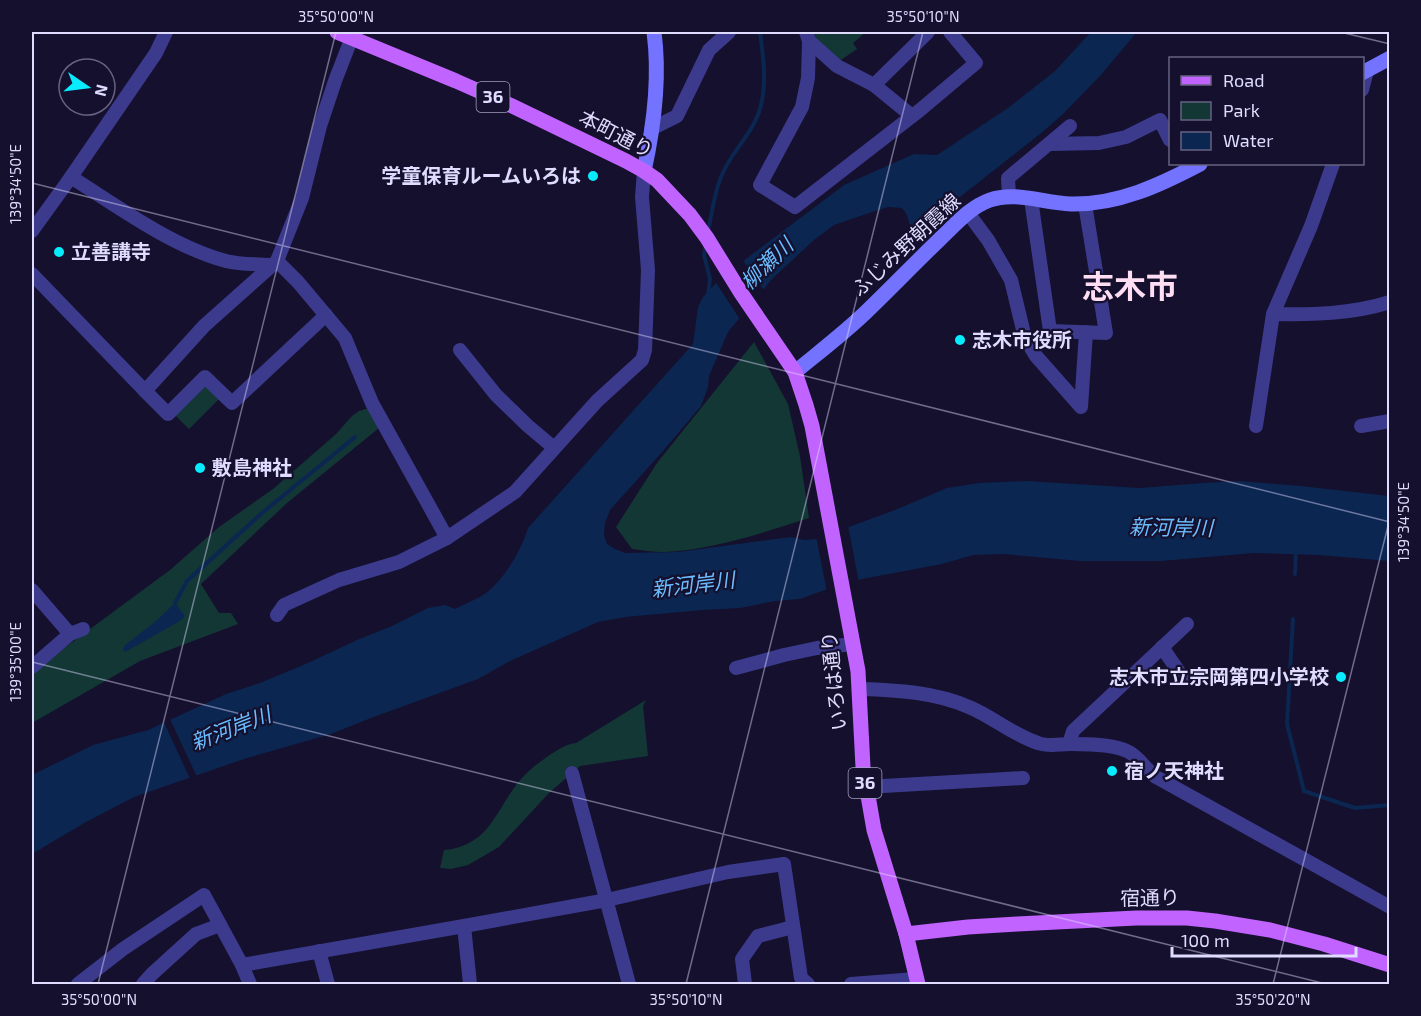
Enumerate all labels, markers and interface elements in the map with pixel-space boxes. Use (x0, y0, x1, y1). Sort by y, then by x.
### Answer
text: 35°50'00"N (298, 7, 374, 25)
text: 35°50'10"N (887, 7, 959, 25)
north arrow (57, 57, 117, 117)
legend (1169, 57, 1364, 165)
text: Road (1223, 69, 1264, 91)
road number: 36 (476, 82, 510, 112)
text: N (91, 83, 113, 99)
text: Park (1223, 99, 1260, 121)
street label: 本町通り (575, 104, 658, 162)
text: Water (1223, 129, 1273, 151)
text: 139°34'50"E (6, 144, 24, 224)
place label: 学童保育ルームいろは (382, 163, 581, 187)
marker: 学童保育ルームいろは (586, 169, 600, 183)
street label: ふじみ野朝霞線 (846, 188, 965, 301)
water label: 柳瀬川 (735, 231, 799, 294)
place label: 立善講寺 (71, 239, 151, 263)
marker: 立善講寺 (52, 245, 66, 259)
district label: 志木市 (1082, 266, 1178, 304)
place label: 志木市役所 (972, 327, 1072, 351)
marker: 志木市役所 (953, 333, 967, 347)
place label: 敷島神社 (212, 455, 292, 479)
marker: 敷島神社 (193, 461, 207, 475)
text: 139°34'50"E (1394, 482, 1412, 562)
water label: 新河岸川 (1129, 513, 1215, 540)
water label: 新河岸川 (650, 566, 738, 601)
text: 139°35'00"E (6, 622, 24, 702)
street label: いろは通り (816, 630, 850, 732)
place label: 志木市立宗岡第四小学校 (1109, 664, 1329, 688)
marker: 志木市立宗岡第四小学校 (1334, 670, 1348, 684)
water label: 新河岸川 (187, 700, 276, 754)
place label: 宿ノ天神社 (1124, 758, 1224, 782)
marker: 宿ノ天神社 (1105, 764, 1119, 778)
road number: 36 (848, 768, 882, 798)
street label: 宿通り (1120, 884, 1180, 910)
scale bar (1172, 920, 1356, 958)
text: 100 m (1181, 929, 1230, 951)
text: 35°50'00"N (61, 990, 137, 1008)
text: 35°50'10"N (650, 990, 722, 1008)
text: 35°50'20"N (1235, 990, 1311, 1008)

